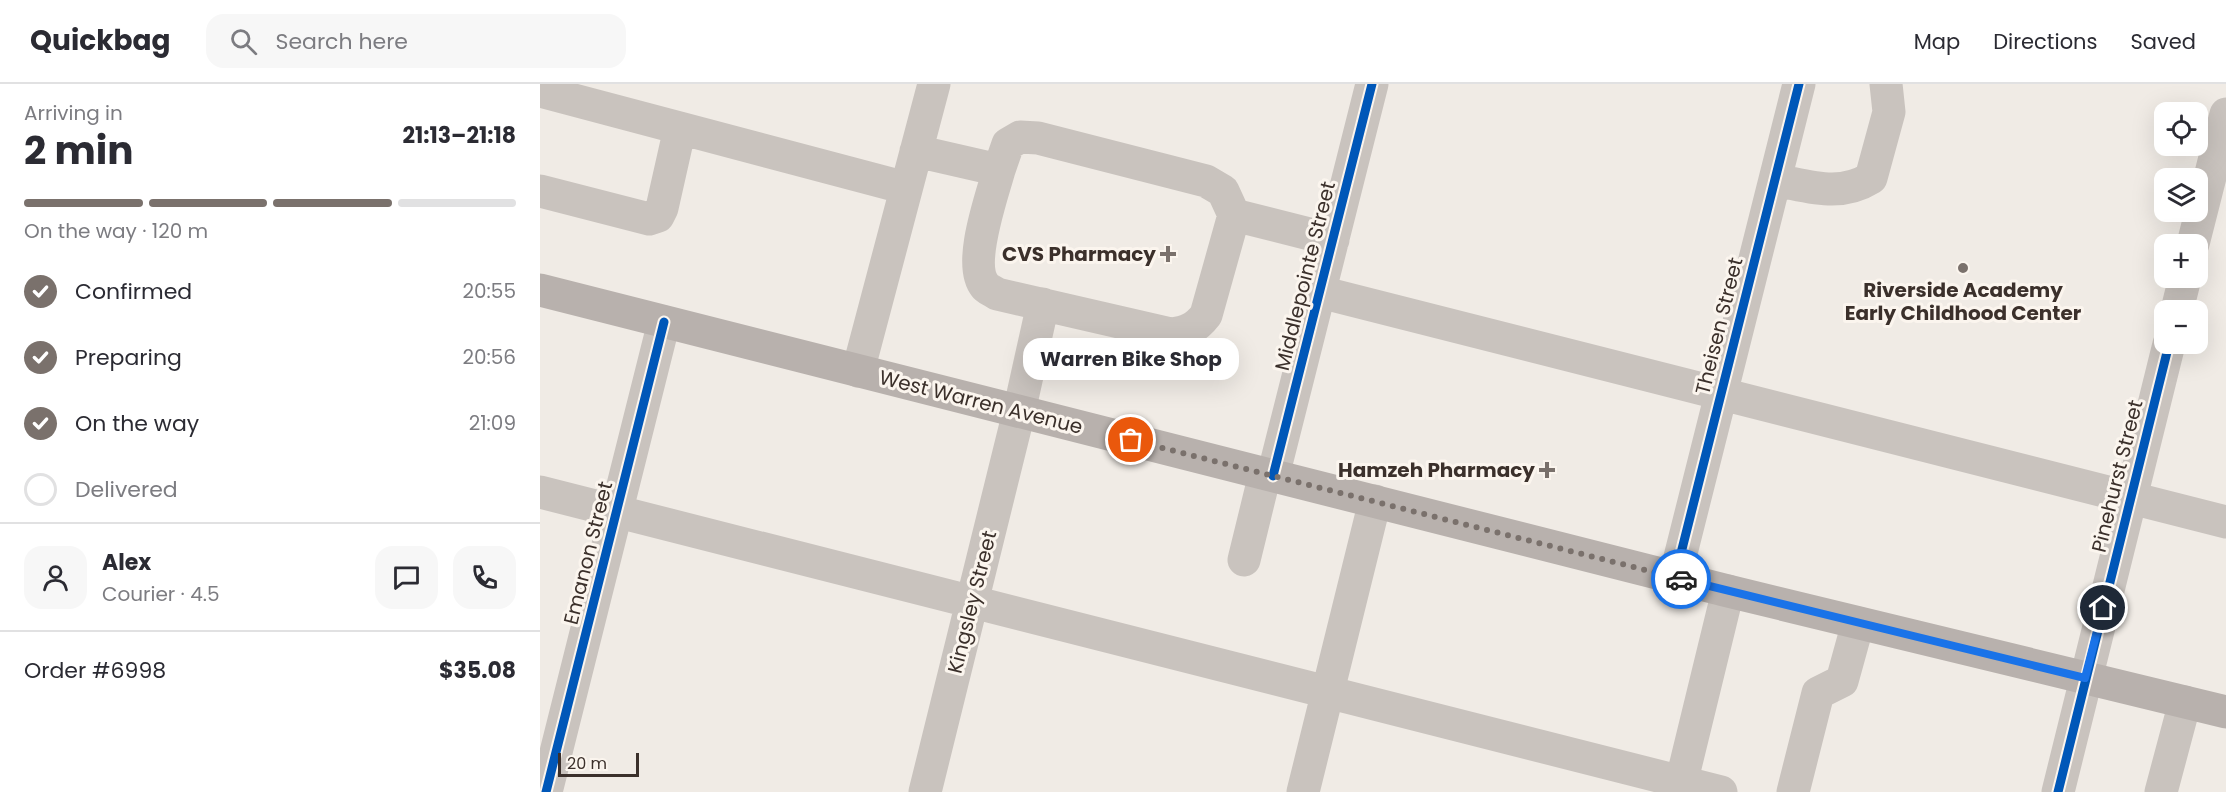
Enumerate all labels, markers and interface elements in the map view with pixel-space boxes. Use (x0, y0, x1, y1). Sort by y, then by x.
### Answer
search box (206, 14, 626, 68)
text: Quickbag (30, 21, 170, 60)
icon: search (227, 25, 260, 58)
text: Search here (275, 26, 408, 57)
text: Map (1914, 27, 1960, 56)
text: Directions (1993, 27, 2097, 56)
text: Saved (2130, 27, 2196, 56)
text: Arriving in (24, 99, 123, 127)
map controls (2154, 102, 2208, 354)
button: locate (2154, 102, 2208, 156)
text: 21:13–21:18 (402, 120, 516, 151)
text: 2 min (24, 123, 134, 178)
button: layers (2154, 168, 2208, 222)
street label: Middlepointe Street (1268, 178, 1342, 374)
text: On the way · 120 m (24, 217, 208, 245)
button: + (2154, 234, 2208, 288)
place label: CVS Pharmacy (1002, 240, 1156, 268)
marker: CVS Pharmacy (1161, 247, 1175, 261)
street label: Theisen Street (1688, 254, 1750, 398)
marker: Riverside Academy Early Childhood Center (1956, 261, 1970, 275)
icon: check (24, 275, 57, 308)
text: Confirmed (75, 276, 192, 307)
place label: Riverside Academy Early Childhood Center (1845, 276, 2082, 327)
text: 20:55 (463, 277, 516, 305)
button: − (2154, 300, 2208, 354)
callout: Warren Bike Shop (1023, 338, 1239, 380)
icon: check (24, 341, 57, 374)
text: Preparing (75, 342, 182, 373)
text: 20:56 (462, 343, 516, 371)
text: Warren Bike Shop (1040, 345, 1222, 373)
street label: West Warren Avenue (876, 363, 1086, 441)
street label: Pinehurst Street (2084, 397, 2150, 555)
icon: check (24, 407, 57, 440)
text: On the way (75, 408, 199, 439)
text: 21:09 (469, 409, 516, 437)
pin (1105, 414, 1156, 465)
icon: bag (1114, 423, 1147, 456)
place label: Hamzeh Pharmacy (1338, 456, 1535, 484)
marker: Hamzeh Pharmacy (1540, 463, 1554, 477)
text: Delivered (75, 474, 178, 505)
street label: Emanon Street (557, 478, 619, 628)
street label: Kingsley Street (941, 528, 1003, 676)
button: person (24, 546, 87, 609)
button: chat (375, 546, 438, 609)
button: phone (453, 546, 516, 609)
text: Alex (102, 547, 151, 578)
courier (1651, 549, 1711, 609)
icon: car (1665, 563, 1698, 596)
text: Courier · 4.5 (102, 580, 220, 608)
pin (2077, 582, 2128, 633)
icon: home (2086, 591, 2119, 624)
text: Order #6998 (24, 655, 166, 686)
text: $35.08 (439, 655, 516, 686)
scale bar (558, 750, 639, 778)
text: 20 m (567, 752, 607, 775)

